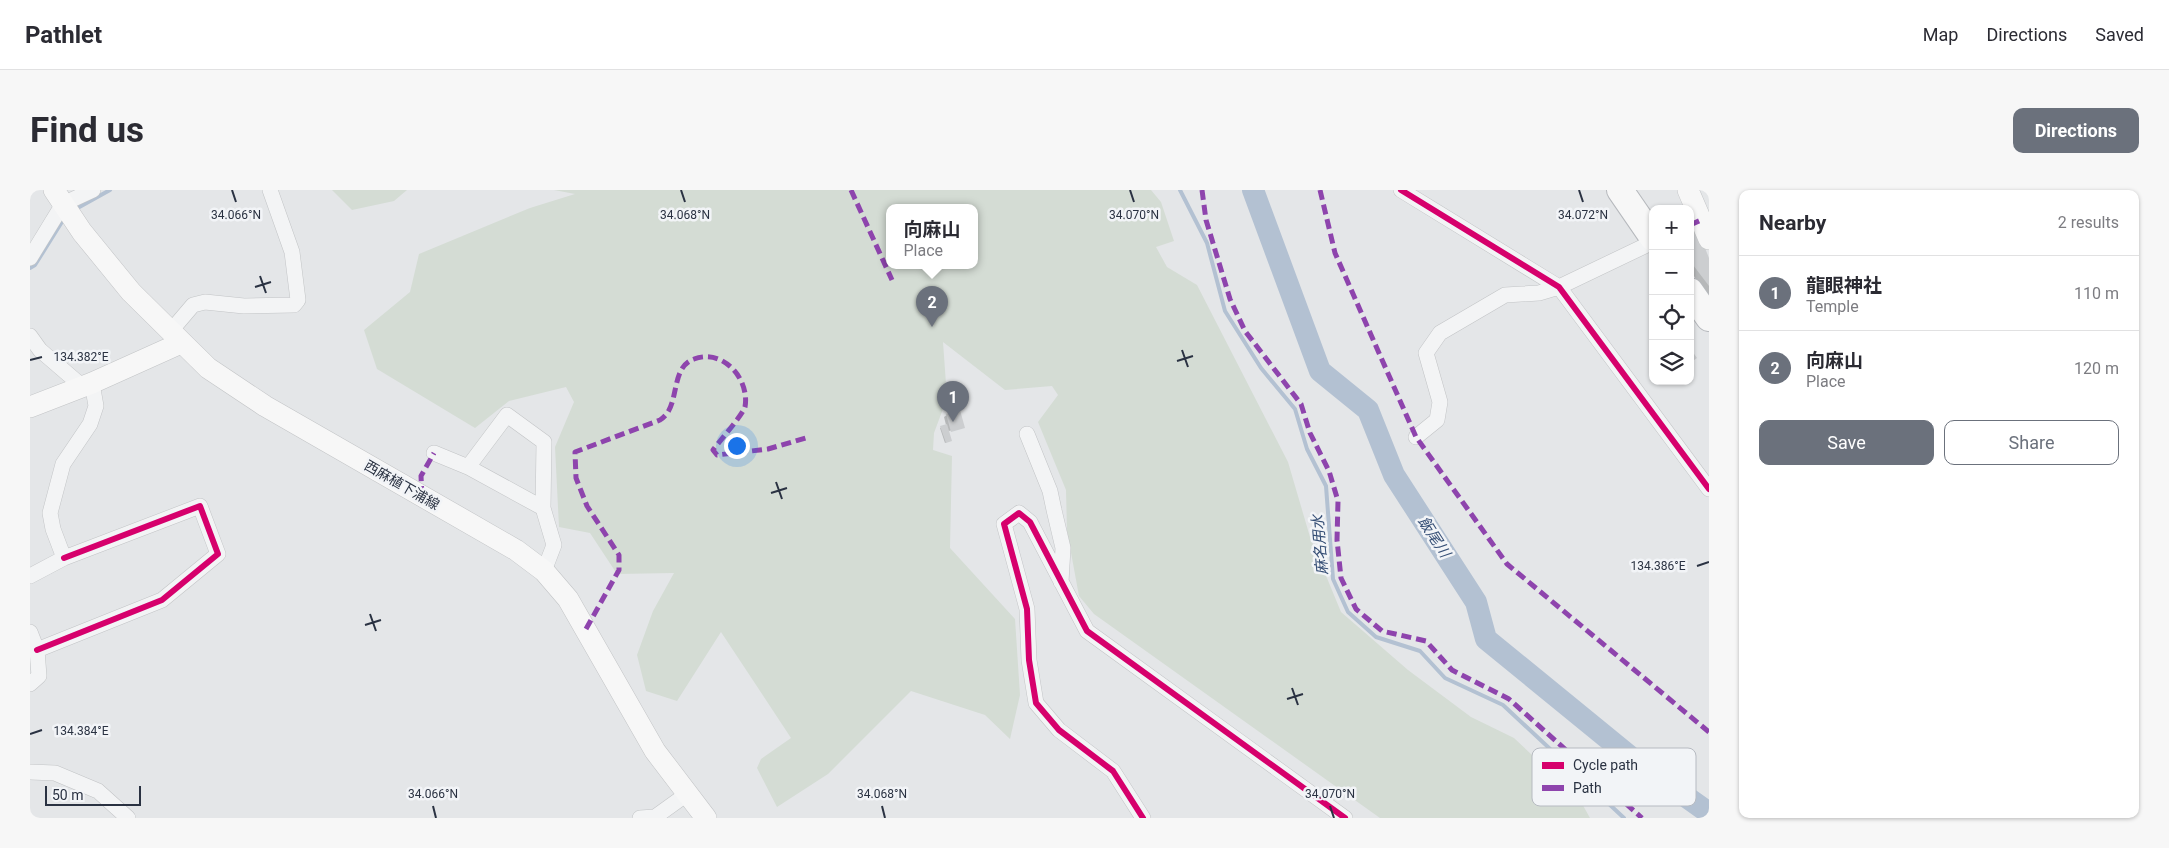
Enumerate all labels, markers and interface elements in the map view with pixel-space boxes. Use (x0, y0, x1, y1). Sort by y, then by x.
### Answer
text: Pathlet (25, 21, 102, 49)
text: Map (1923, 24, 1958, 45)
text: Directions (1986, 24, 2067, 45)
text: Saved (2095, 24, 2144, 45)
button: Directions (2013, 108, 2139, 153)
text: Find us (30, 110, 144, 151)
popup (886, 204, 978, 269)
map controls (1649, 205, 1694, 385)
button: + (1649, 205, 1694, 250)
text: 34.066°N (211, 208, 261, 222)
text: 34.068°N (660, 208, 710, 222)
text: 34.070°N (1109, 208, 1159, 222)
text: 34.072°N (1558, 208, 1608, 222)
text: Nearby (1759, 211, 1826, 235)
text: 2 results (2058, 213, 2119, 232)
text: 向麻山 (903, 218, 961, 241)
text: Place (903, 241, 943, 260)
button: − (1649, 250, 1694, 295)
text: 龍眼神社 (1806, 274, 1882, 297)
text: 1 (1770, 284, 1780, 303)
text: 110 m (2074, 284, 2119, 303)
pin: 2 (916, 286, 948, 327)
button: locate (1649, 295, 1694, 340)
text: Temple (1806, 297, 1859, 316)
button: layers (1649, 340, 1694, 385)
text: 向麻山 (1806, 349, 1863, 372)
text: 134.382°E (54, 350, 109, 364)
text: 2 (1770, 359, 1780, 378)
text: 120 m (2074, 359, 2119, 378)
text: Place (1806, 372, 1846, 391)
pin: 1 (937, 381, 969, 422)
button: Save (1759, 420, 1934, 465)
button: Share (1944, 420, 2119, 465)
your location (724, 433, 750, 459)
street label: 西麻植下浦線 (362, 457, 442, 513)
water label: 麻名用水 (1308, 512, 1332, 576)
water label: 飯尾川 (1414, 513, 1455, 562)
text: 134.386°E (1631, 559, 1686, 573)
text: 134.384°E (54, 724, 109, 738)
legend (1532, 748, 1696, 806)
text: Cycle path (1573, 757, 1638, 773)
text: Path (1573, 780, 1602, 796)
scale bar (45, 783, 141, 806)
text: 50 m (52, 787, 84, 803)
text: 34.066°N (408, 787, 458, 801)
text: 34.068°N (857, 787, 907, 801)
text: 34.070°N (1305, 787, 1355, 801)

